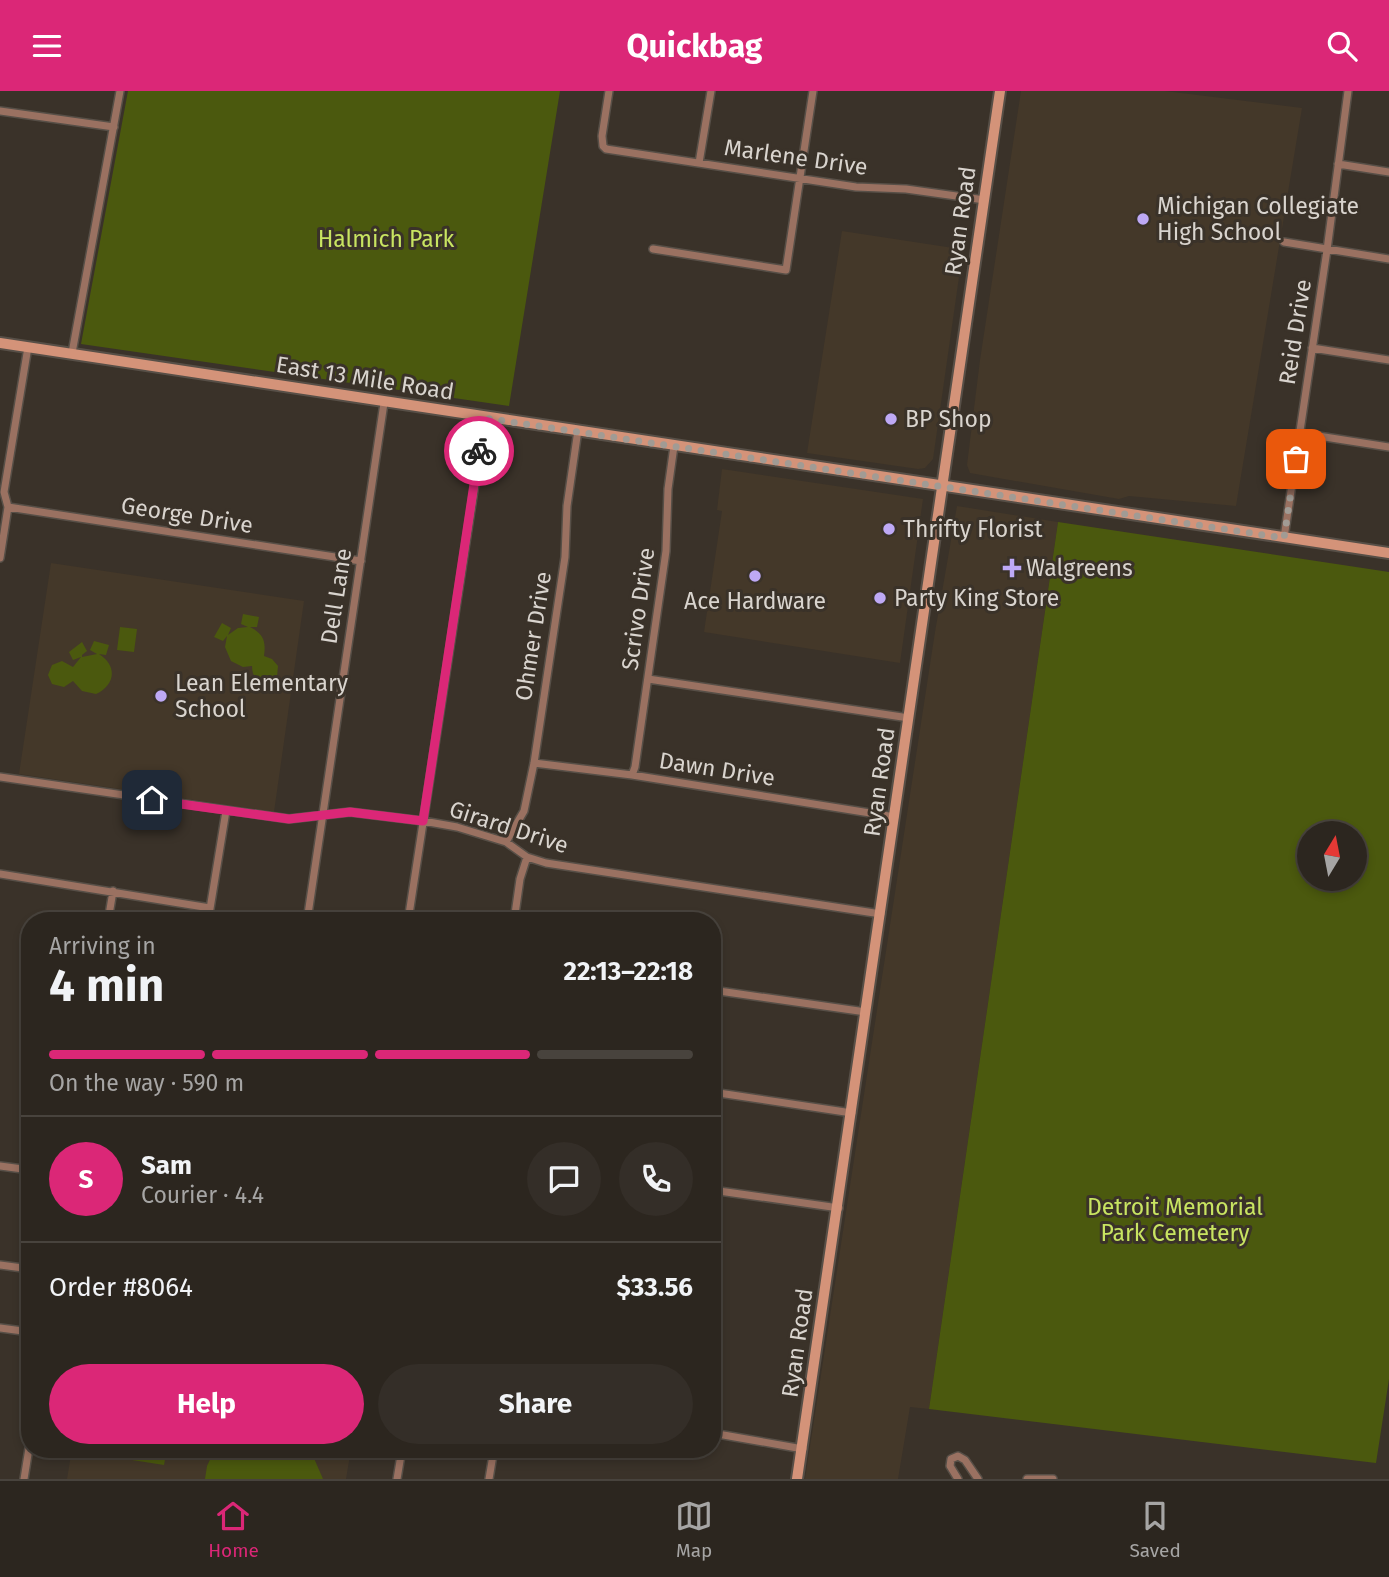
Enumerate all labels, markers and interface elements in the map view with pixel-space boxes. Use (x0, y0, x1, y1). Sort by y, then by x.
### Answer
icon: menu (28, 27, 66, 65)
text: Quickbag (626, 27, 763, 65)
icon: search (1323, 27, 1361, 65)
street label: Marlene Drive (723, 133, 869, 181)
street label: Ryan Road (938, 165, 982, 277)
place label: Michigan Collegiate High School (1157, 192, 1359, 246)
marker: Michigan Collegiate High School (1135, 211, 1151, 227)
park label: Halmich Park (318, 225, 455, 253)
street label: Reid Drive (1273, 277, 1317, 387)
street label: East 13 Mile Road (274, 350, 456, 406)
place label: BP Shop (905, 405, 992, 433)
marker: BP Shop (883, 411, 899, 427)
courier (444, 416, 514, 486)
pin (1266, 429, 1326, 489)
icon: bike (460, 432, 498, 470)
icon: bag (1277, 440, 1315, 478)
street label: George Drive (119, 491, 255, 539)
place label: Thrifty Florist (903, 515, 1043, 543)
marker: Thrifty Florist (881, 521, 897, 537)
street label: Dell Lane (315, 546, 357, 646)
street label: Scrivo Drive (616, 546, 660, 672)
place label: Walgreens (1026, 554, 1133, 582)
marker: Walgreens (1004, 560, 1020, 576)
marker: Ace Hardware (747, 568, 763, 584)
street label: Ohmer Drive (509, 569, 557, 703)
place label: Party King Store (894, 584, 1059, 612)
place label: Ace Hardware (684, 587, 826, 615)
marker: Party King Store (872, 590, 888, 606)
place label: Lean Elementary School (175, 669, 349, 723)
marker: Lean Elementary School (153, 688, 169, 704)
street label: Ryan Road (857, 726, 901, 838)
street label: Dawn Drive (657, 746, 777, 792)
pin (122, 770, 182, 830)
icon: home (133, 781, 171, 819)
street label: Girard Drive (446, 795, 572, 859)
north arrow (1297, 821, 1367, 891)
map controls (1297, 821, 1367, 891)
text: Arriving in (49, 932, 156, 960)
text: 22:13–22:18 (563, 956, 693, 987)
text: 4 min (49, 958, 164, 1013)
text: On the way · 590 m (49, 1069, 244, 1097)
button: chat (527, 1142, 601, 1216)
button: phone (619, 1142, 693, 1216)
text: Sam (141, 1150, 192, 1181)
text: S (79, 1164, 93, 1195)
text: Courier · 4.4 (141, 1181, 264, 1209)
park label: Detroit Memorial Park Cemetery (1087, 1193, 1263, 1247)
text: Order #8064 (49, 1272, 193, 1303)
text: $33.56 (617, 1272, 693, 1303)
street label: Ryan Road (775, 1287, 819, 1399)
button: Help (49, 1364, 364, 1444)
button: Share (378, 1364, 693, 1444)
tab: Home (208, 1497, 259, 1562)
tab: Map (675, 1497, 713, 1562)
tab: Saved (1129, 1497, 1181, 1562)

